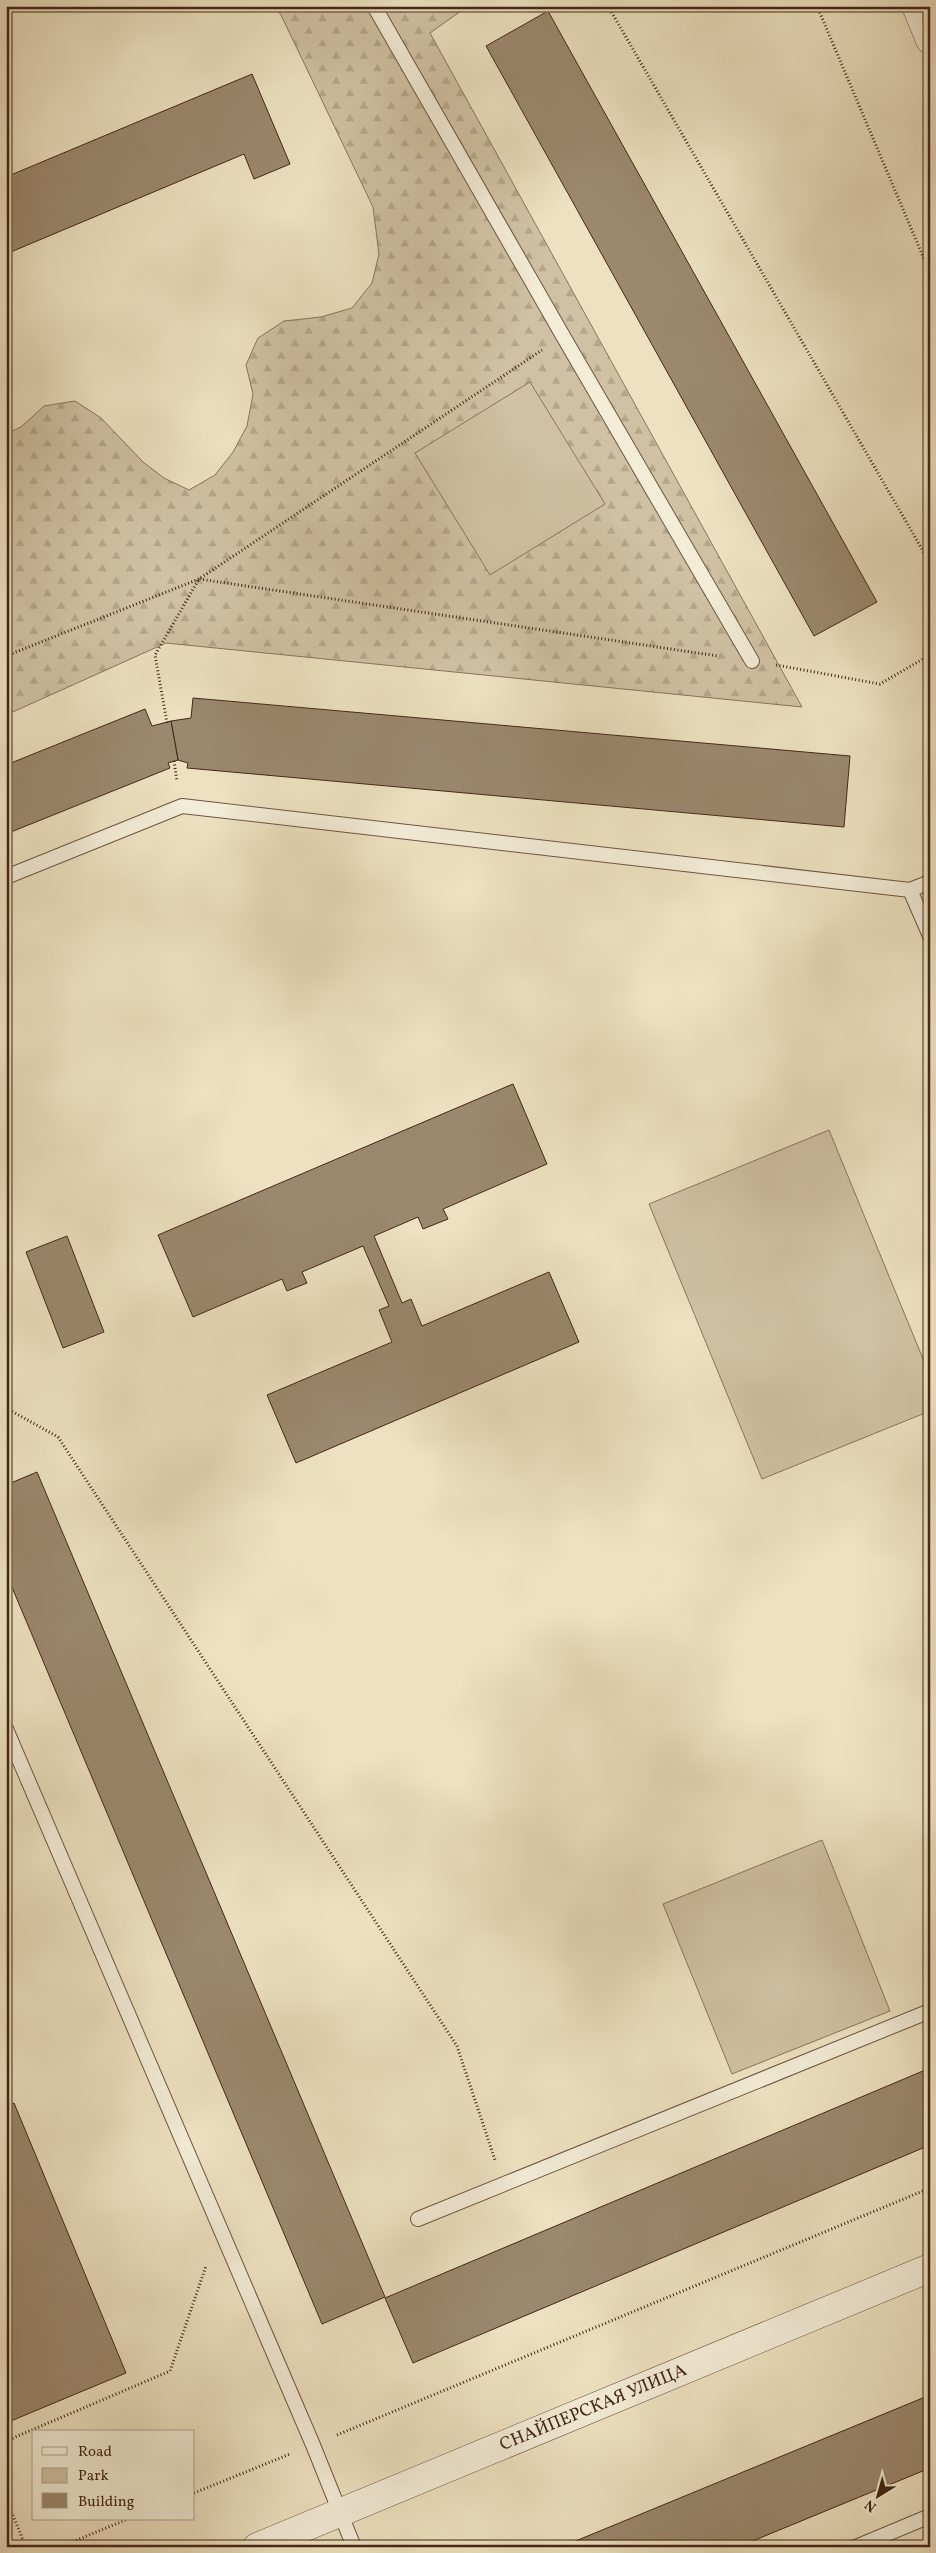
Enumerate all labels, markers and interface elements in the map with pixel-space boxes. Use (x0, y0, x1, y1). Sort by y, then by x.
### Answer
street label: СНАЙПЕРСКАЯ УЛИЦА (496, 2358, 691, 2458)
legend (32, 2430, 195, 2520)
text: Road (78, 2442, 112, 2463)
text: Park (78, 2466, 109, 2487)
north arrow (854, 2470, 904, 2520)
text: Building (78, 2492, 135, 2513)
text: N (861, 2495, 881, 2516)

